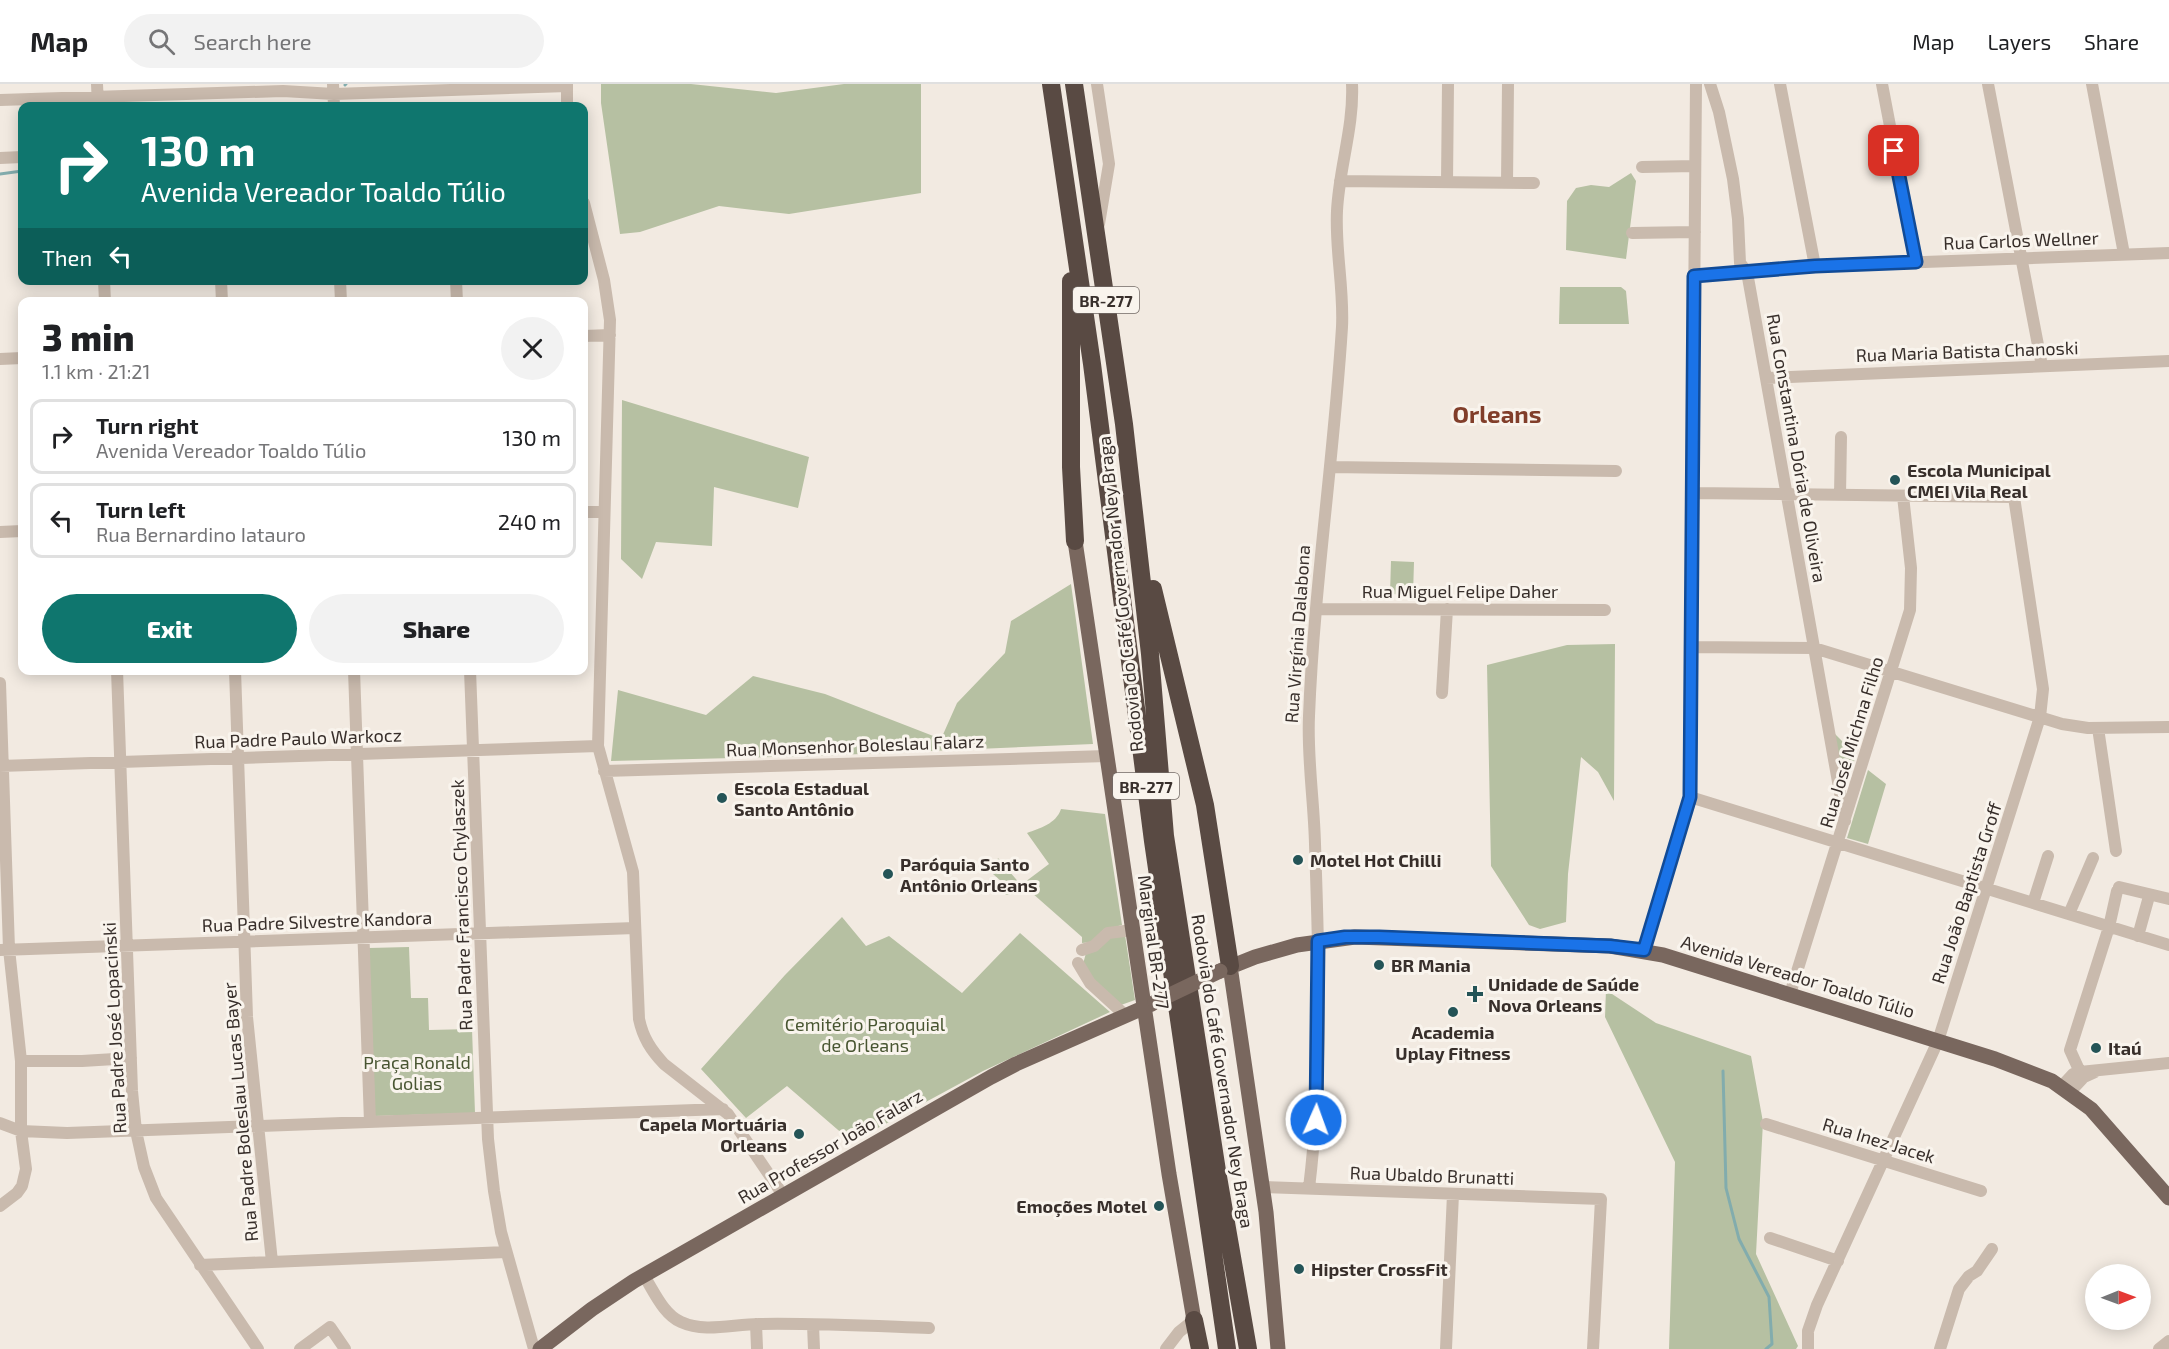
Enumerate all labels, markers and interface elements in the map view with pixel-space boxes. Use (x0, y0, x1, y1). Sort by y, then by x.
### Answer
search box (124, 14, 544, 68)
text: Map (30, 24, 88, 58)
icon: search (145, 25, 178, 58)
text: Search here (193, 28, 312, 54)
text: Map (1912, 29, 1954, 54)
text: Layers (1987, 29, 2051, 54)
text: Share (2084, 29, 2139, 54)
text: 130 m (141, 124, 256, 174)
pin (1868, 125, 1919, 176)
icon: right (42, 126, 120, 204)
icon: arrive (1877, 134, 1910, 167)
text: Avenida Vereador Toaldo Túlio (141, 175, 506, 207)
street label: Rua Carlos Wellner (1943, 226, 2099, 254)
icon: left (104, 240, 137, 273)
text: Then (42, 244, 92, 270)
road number: BR-277 (1073, 287, 1139, 313)
street label: Rua Constantina Dória de Oliveira (1763, 312, 1831, 584)
text: 3 min (42, 315, 135, 358)
button: close (501, 317, 564, 380)
street label: Rua Maria Batista Chanoski (1855, 336, 2079, 366)
text: 1.1 km · 21:21 (42, 359, 151, 383)
district label: Orleans (1452, 399, 1542, 428)
text: Turn right (96, 412, 198, 438)
icon: right (45, 420, 78, 453)
text: 130 m (503, 424, 561, 450)
street label: Rodovia do Café Governador Ney Braga (1092, 435, 1148, 753)
text: Avenida Vereador Toaldo Túlio (96, 438, 366, 462)
place label: Escola Municipal CMEI Vila Real (1907, 459, 2051, 502)
marker: Escola Municipal CMEI Vila Real (1888, 473, 1902, 487)
text: Turn left (96, 496, 185, 522)
icon: left (45, 504, 78, 537)
text: 240 m (498, 508, 561, 534)
text: Rua Bernardino Iatauro (96, 522, 306, 546)
street label: Rua Virgínia Dalabona (1280, 544, 1314, 724)
street label: Rua Miguel Felipe Daher (1362, 580, 1558, 602)
button: Exit (42, 594, 297, 663)
button: Share (309, 594, 564, 663)
street label: Rua José Michna Filho (1814, 654, 1888, 830)
street label: Rua Padre Paulo Warkocz (194, 723, 402, 753)
street label: Rua Monsenhor Boleslau Falarz (725, 729, 985, 761)
road number: BR-277 (1113, 773, 1179, 799)
place label: Escola Estadual Santo Antônio (734, 777, 869, 820)
street label: Rua Padre Francisco Chylaszek (446, 779, 476, 1031)
marker: Escola Estadual Santo Antônio (715, 791, 729, 805)
street label: Rua João Baptista Groff (1926, 798, 2006, 986)
place label: Motel Hot Chilli (1310, 849, 1441, 871)
place label: Paróquia Santo Antônio Orleans (900, 853, 1038, 896)
marker: Motel Hot Chilli (1291, 853, 1305, 867)
marker: Paróquia Santo Antônio Orleans (881, 867, 895, 881)
street label: Marginal BR-277 (1134, 873, 1174, 1011)
street label: Rua Padre Silvestre Kandora (201, 906, 433, 936)
street label: Rodovia do Café Governador Ney Braga (1187, 912, 1259, 1230)
street label: Rua Padre José Lopacinski (97, 922, 131, 1134)
street label: Avenida Vereador Toaldo Túlio (1678, 930, 1918, 1022)
place label: BR Mania (1391, 954, 1471, 976)
marker: BR Mania (1372, 958, 1386, 972)
place label: Unidade de Saúde Nova Orleans (1488, 973, 1639, 1016)
street label: Rua Padre Boleslau Lucas Bayer (218, 981, 262, 1243)
marker: Unidade de Saúde Nova Orleans (1466, 985, 1484, 1003)
marker: Academia Uplay Fitness (1446, 1005, 1460, 1019)
park label: Cemitério Paroquial de Orleans (785, 1013, 946, 1056)
place label: Academia Uplay Fitness (1395, 1021, 1511, 1064)
place label: Itaú (2108, 1037, 2142, 1059)
marker: Itaú (2089, 1041, 2103, 1055)
park label: Praça Ronald Golias (363, 1051, 471, 1094)
street label: Rua Professor João Falarz (734, 1084, 926, 1208)
position arrow (1284, 1088, 1348, 1152)
street label: Rua Inez Jacek (1820, 1112, 1938, 1168)
place label: Capela Mortuária Orleans (639, 1113, 787, 1156)
marker: Capela Mortuária Orleans (792, 1127, 806, 1141)
street label: Rua Ubaldo Brunatti (1349, 1161, 1515, 1189)
place label: Emoções Motel (1016, 1195, 1147, 1218)
marker: Emoções Motel (1152, 1199, 1166, 1213)
place label: Hipster CrossFit (1311, 1258, 1448, 1280)
marker: Hipster CrossFit (1292, 1262, 1306, 1276)
north arrow (2085, 1264, 2151, 1330)
map controls (2085, 1264, 2151, 1330)

